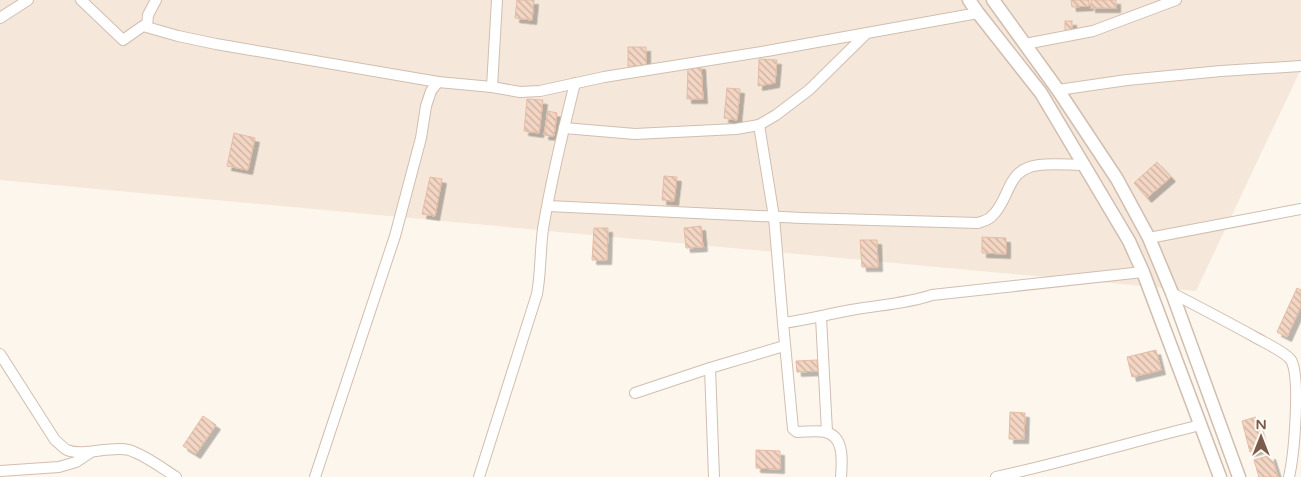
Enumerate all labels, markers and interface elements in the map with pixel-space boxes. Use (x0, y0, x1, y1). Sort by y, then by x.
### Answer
north arrow (1236, 412, 1286, 462)
text: N (1255, 416, 1267, 433)

